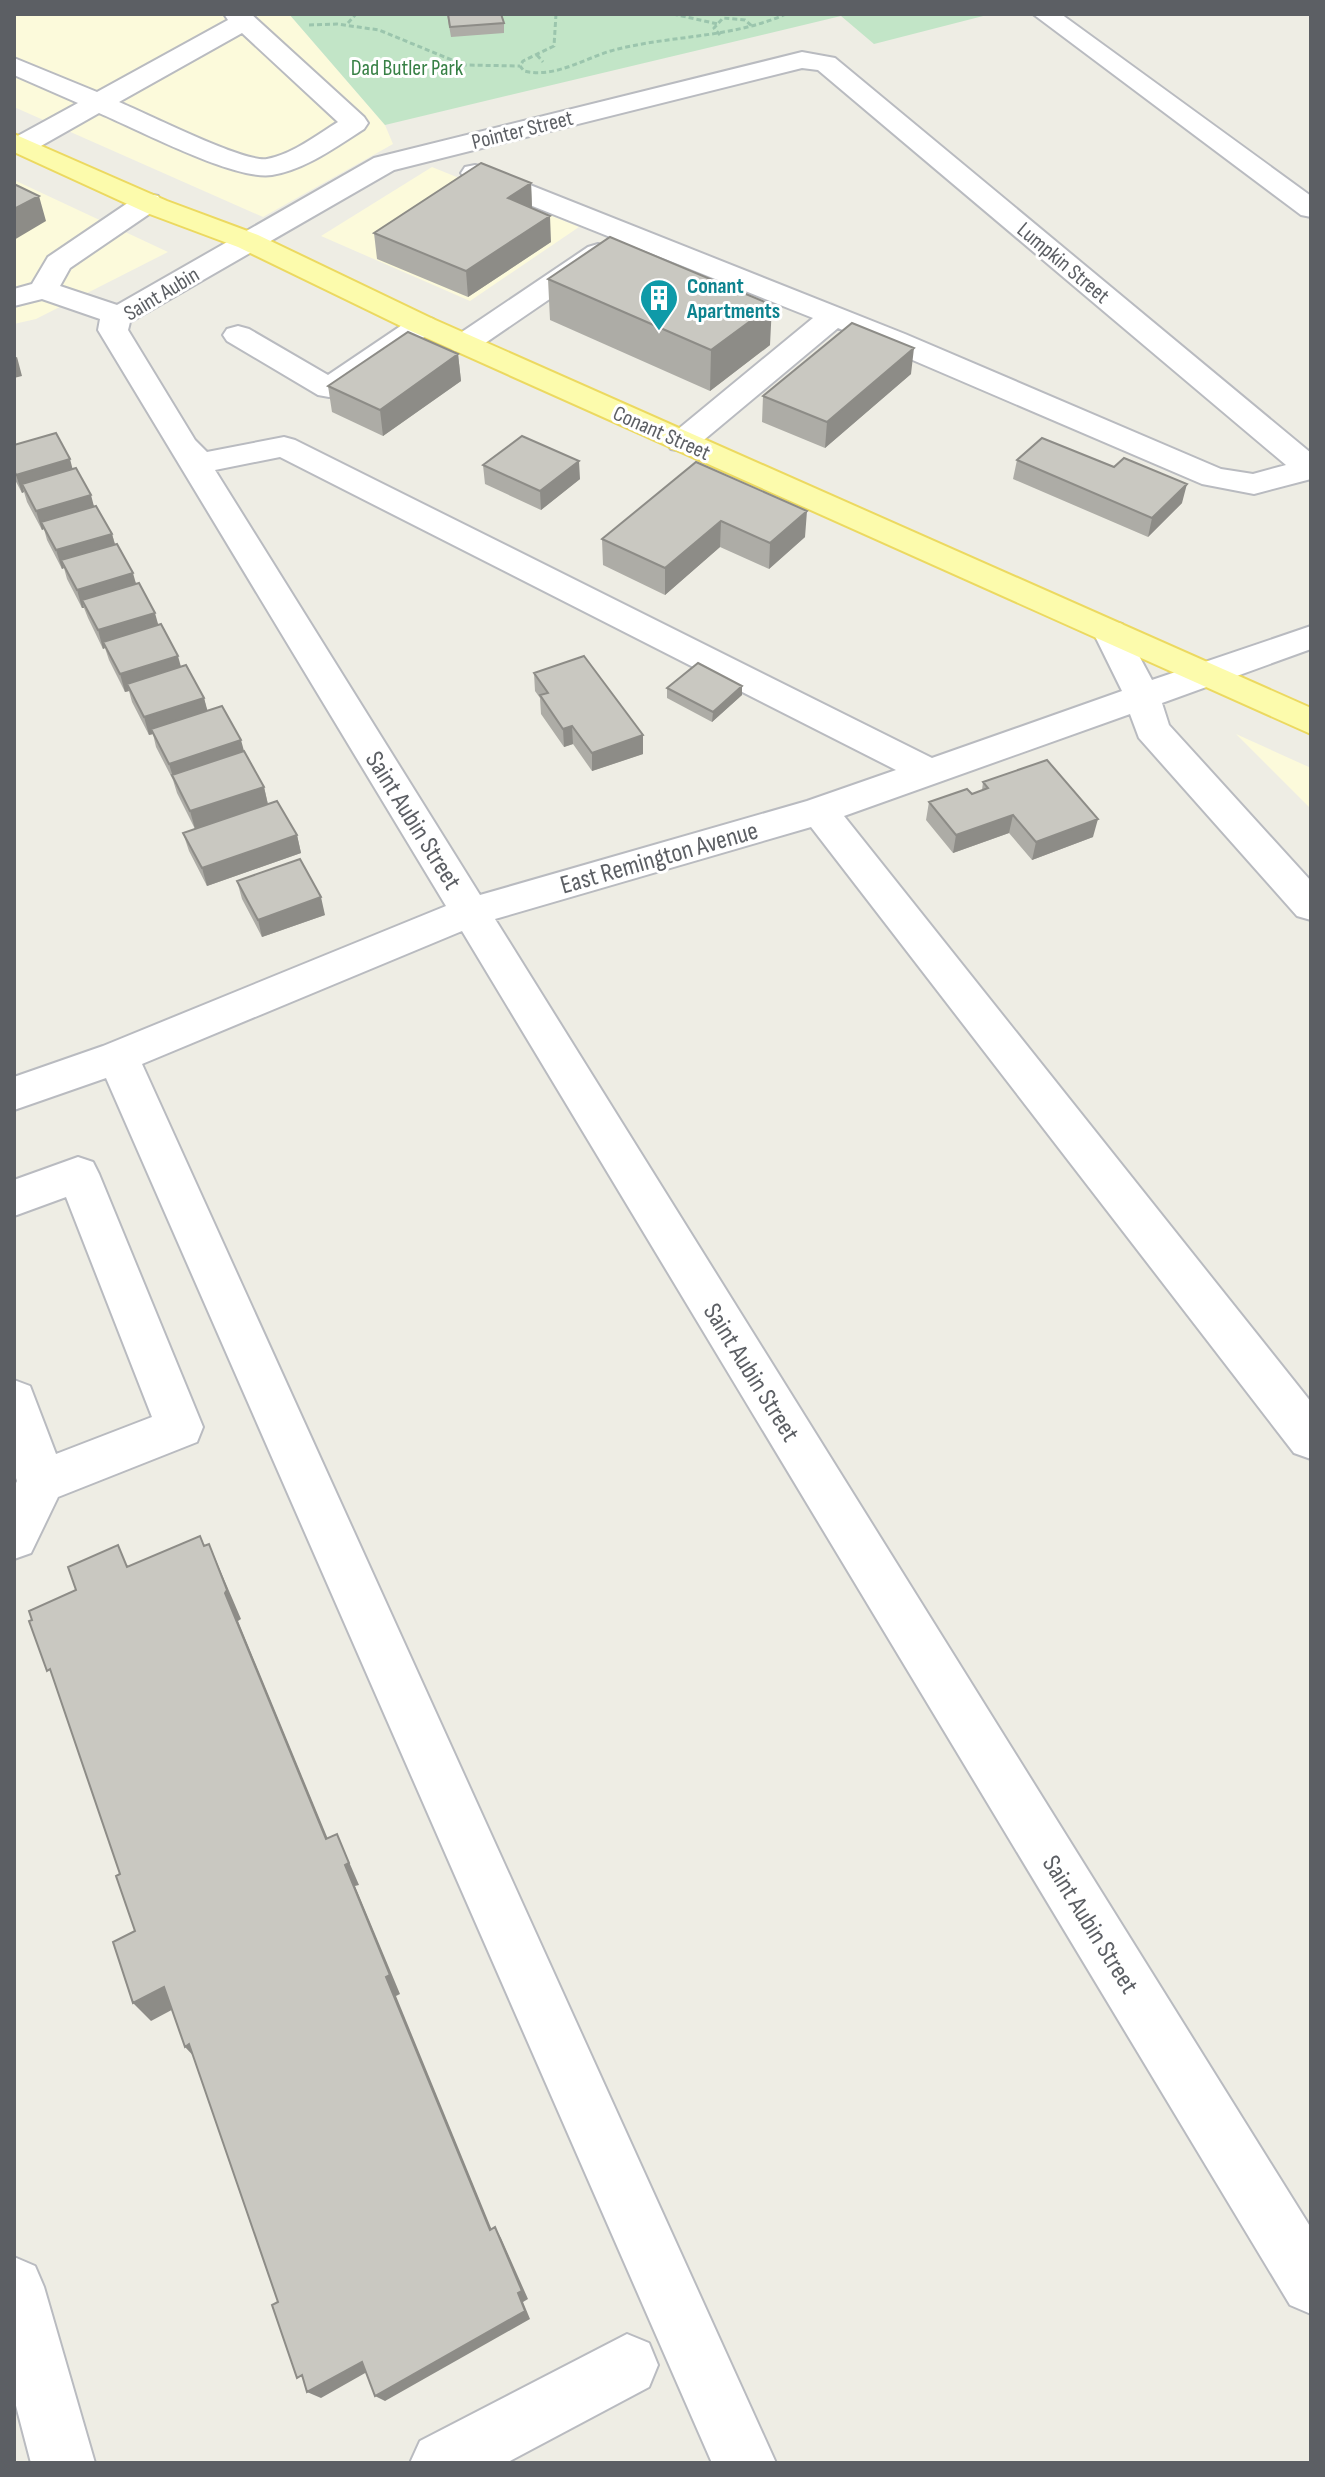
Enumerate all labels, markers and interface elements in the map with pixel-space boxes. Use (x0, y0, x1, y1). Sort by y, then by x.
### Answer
park label: Dad Butler Park (351, 55, 464, 82)
street label: Pointer Street (469, 105, 576, 156)
street label: Lumpkin Street (1011, 217, 1115, 310)
street label: Saint Aubin (119, 261, 204, 327)
place label: Conant Apartments (686, 273, 780, 325)
building icon: Conant Apartments (638, 277, 680, 332)
street label: Conant Street (609, 400, 715, 467)
street label: Saint Aubin Street (358, 746, 468, 896)
street label: East Remington Avenue (557, 815, 762, 901)
street label: Saint Aubin Street (696, 1298, 806, 1448)
street label: Saint Aubin Street (1035, 1850, 1145, 2000)

